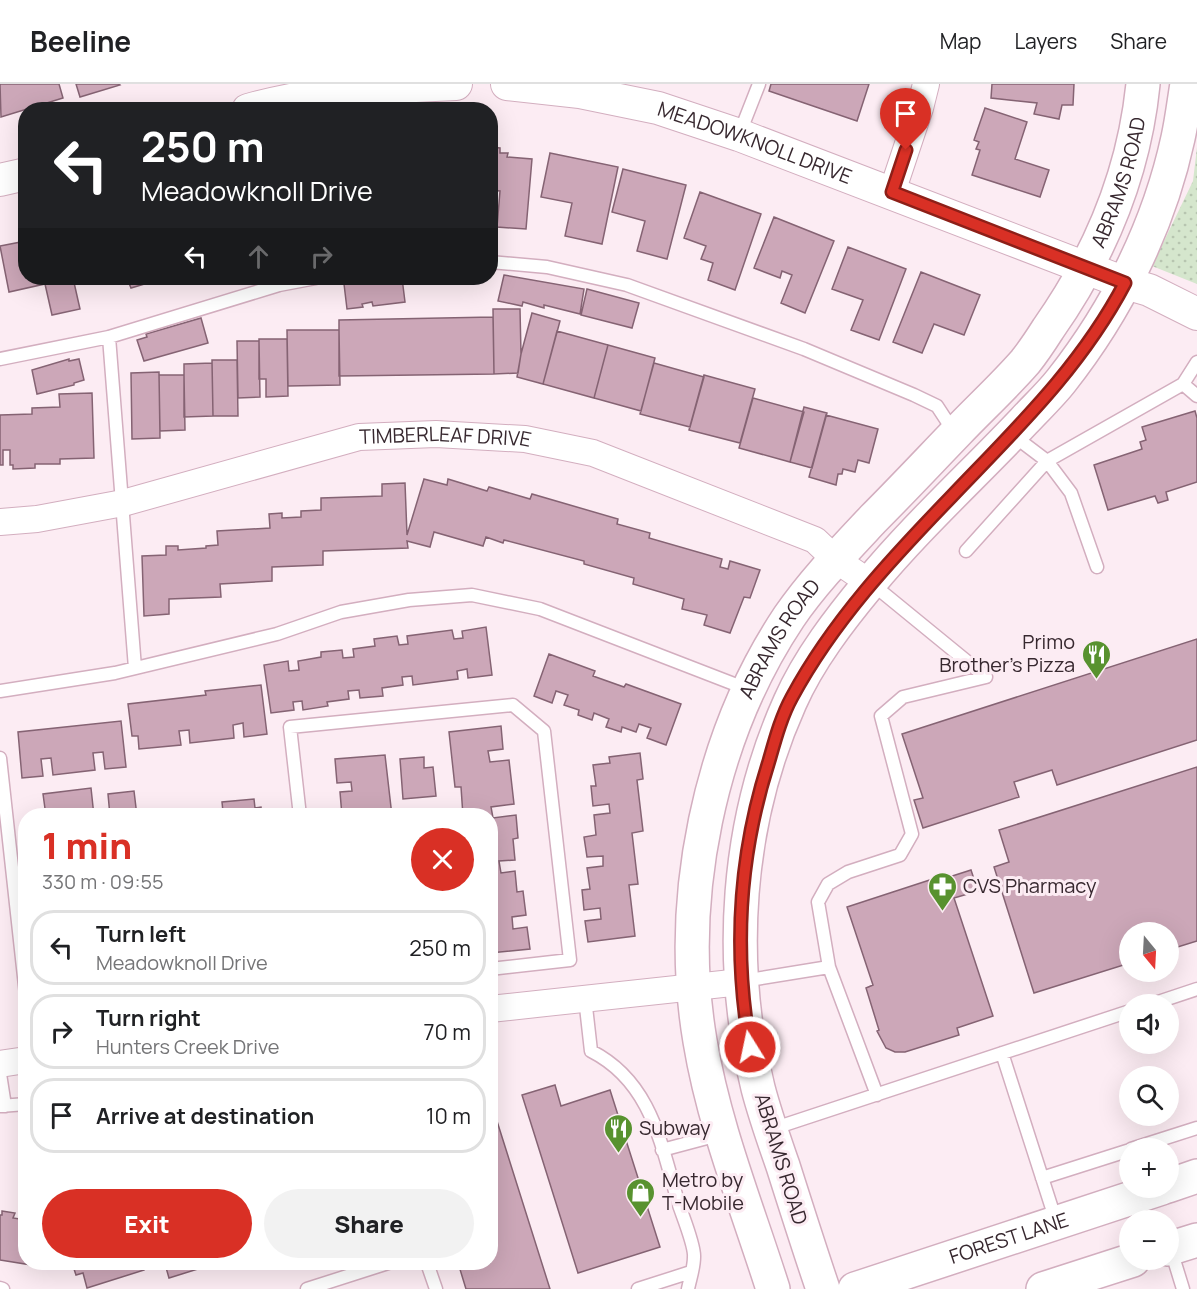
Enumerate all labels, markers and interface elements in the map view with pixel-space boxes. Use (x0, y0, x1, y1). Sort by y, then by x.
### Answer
text: Beeline (30, 22, 131, 60)
text: Map (940, 27, 981, 55)
text: Layers (1014, 27, 1077, 55)
text: Share (1110, 27, 1167, 55)
pin (880, 88, 931, 150)
street label: MEADOWKNOLL DRIVE (654, 95, 856, 190)
icon: arrive (889, 97, 922, 130)
street label: ABRAMS ROAD (1084, 115, 1151, 252)
text: 250 m (141, 117, 264, 175)
icon: left (42, 126, 120, 204)
text: Meadowknoll Drive (141, 172, 373, 209)
icon: left (179, 240, 212, 273)
icon: ahead (242, 240, 275, 273)
icon: right (305, 240, 338, 273)
street label: TIMBERLEAF DRIVE (359, 420, 534, 453)
street label: ABRAMS ROAD (732, 573, 826, 703)
place label: Primo Brother's Pizza (939, 628, 1075, 678)
restaurant icon: Primo Brother's Pizza (1080, 638, 1112, 680)
text: 1 min (42, 821, 132, 870)
button: close (411, 828, 474, 891)
text: 330 m · 09:55 (42, 868, 164, 895)
pharmacy icon: CVS Pharmacy (926, 870, 958, 912)
place label: CVS Pharmacy (963, 872, 1097, 899)
text: Turn left (96, 919, 186, 949)
north arrow (1119, 922, 1179, 982)
map controls (1119, 922, 1179, 1270)
icon: left (45, 931, 78, 964)
text: 250 m (409, 933, 471, 963)
text: Meadowknoll Drive (96, 949, 268, 976)
button: sound (1119, 994, 1179, 1054)
text: Turn right (96, 1003, 201, 1033)
icon: right (45, 1015, 78, 1048)
position arrow (718, 1015, 782, 1079)
text: 70 m (423, 1017, 471, 1047)
text: Hunters Creek Drive (96, 1033, 279, 1060)
button: search (1119, 1066, 1179, 1126)
street label: ABRAMS ROAD (749, 1090, 814, 1228)
icon: arrive (45, 1099, 78, 1132)
text: Arrive at destination (96, 1101, 314, 1131)
text: 10 m (426, 1101, 471, 1131)
restaurant icon: Subway (602, 1112, 634, 1154)
place label: Subway (639, 1114, 711, 1141)
button: + (1119, 1138, 1179, 1198)
place label: Metro by T-Mobile (662, 1166, 744, 1216)
shop icon: Metro by T-Mobile (625, 1176, 657, 1218)
button: Exit (42, 1189, 252, 1258)
button: Share (264, 1189, 474, 1258)
street label: FOREST LANE (946, 1206, 1072, 1270)
button: − (1119, 1210, 1179, 1270)

